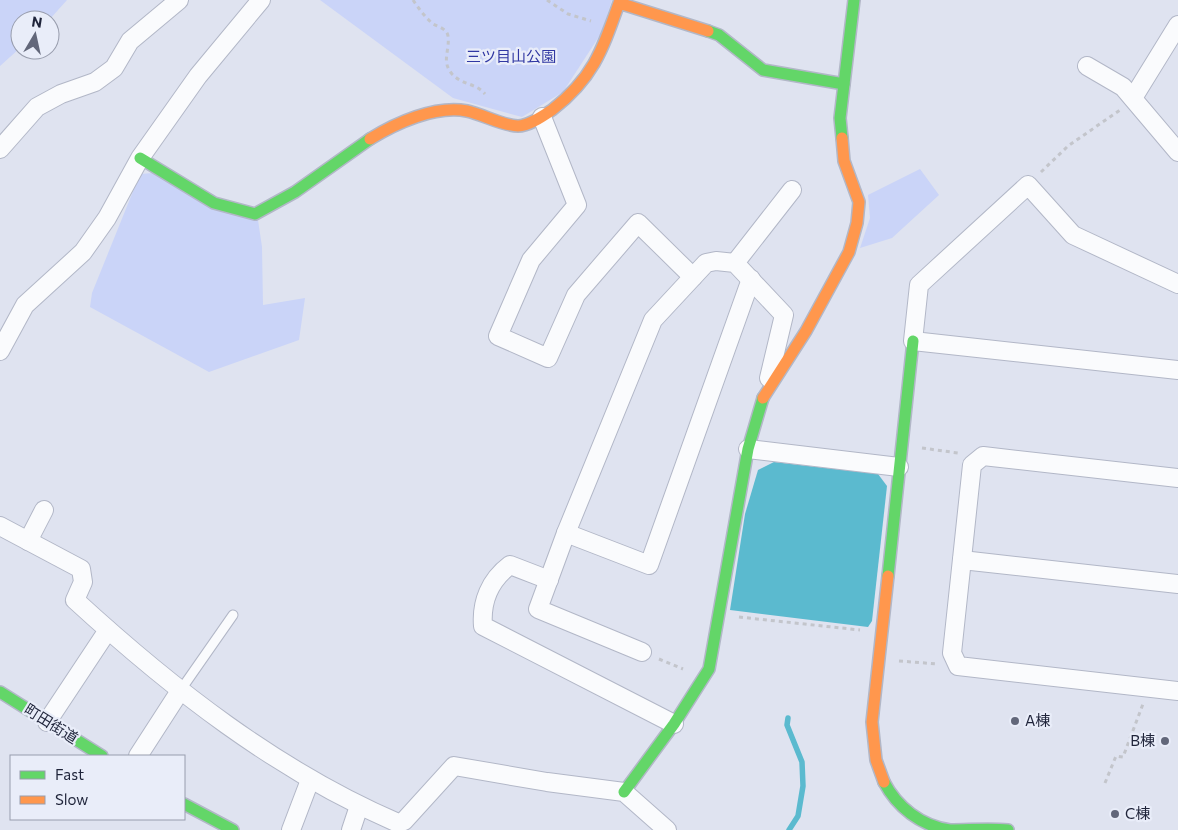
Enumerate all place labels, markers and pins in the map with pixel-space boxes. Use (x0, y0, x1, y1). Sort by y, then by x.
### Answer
place label: A棟 (1025, 711, 1050, 729)
marker: A棟 (1009, 715, 1021, 727)
place label: B棟 (1130, 731, 1155, 749)
marker: B棟 (1159, 735, 1171, 747)
place label: C棟 (1125, 804, 1150, 822)
marker: C棟 (1109, 808, 1121, 820)

